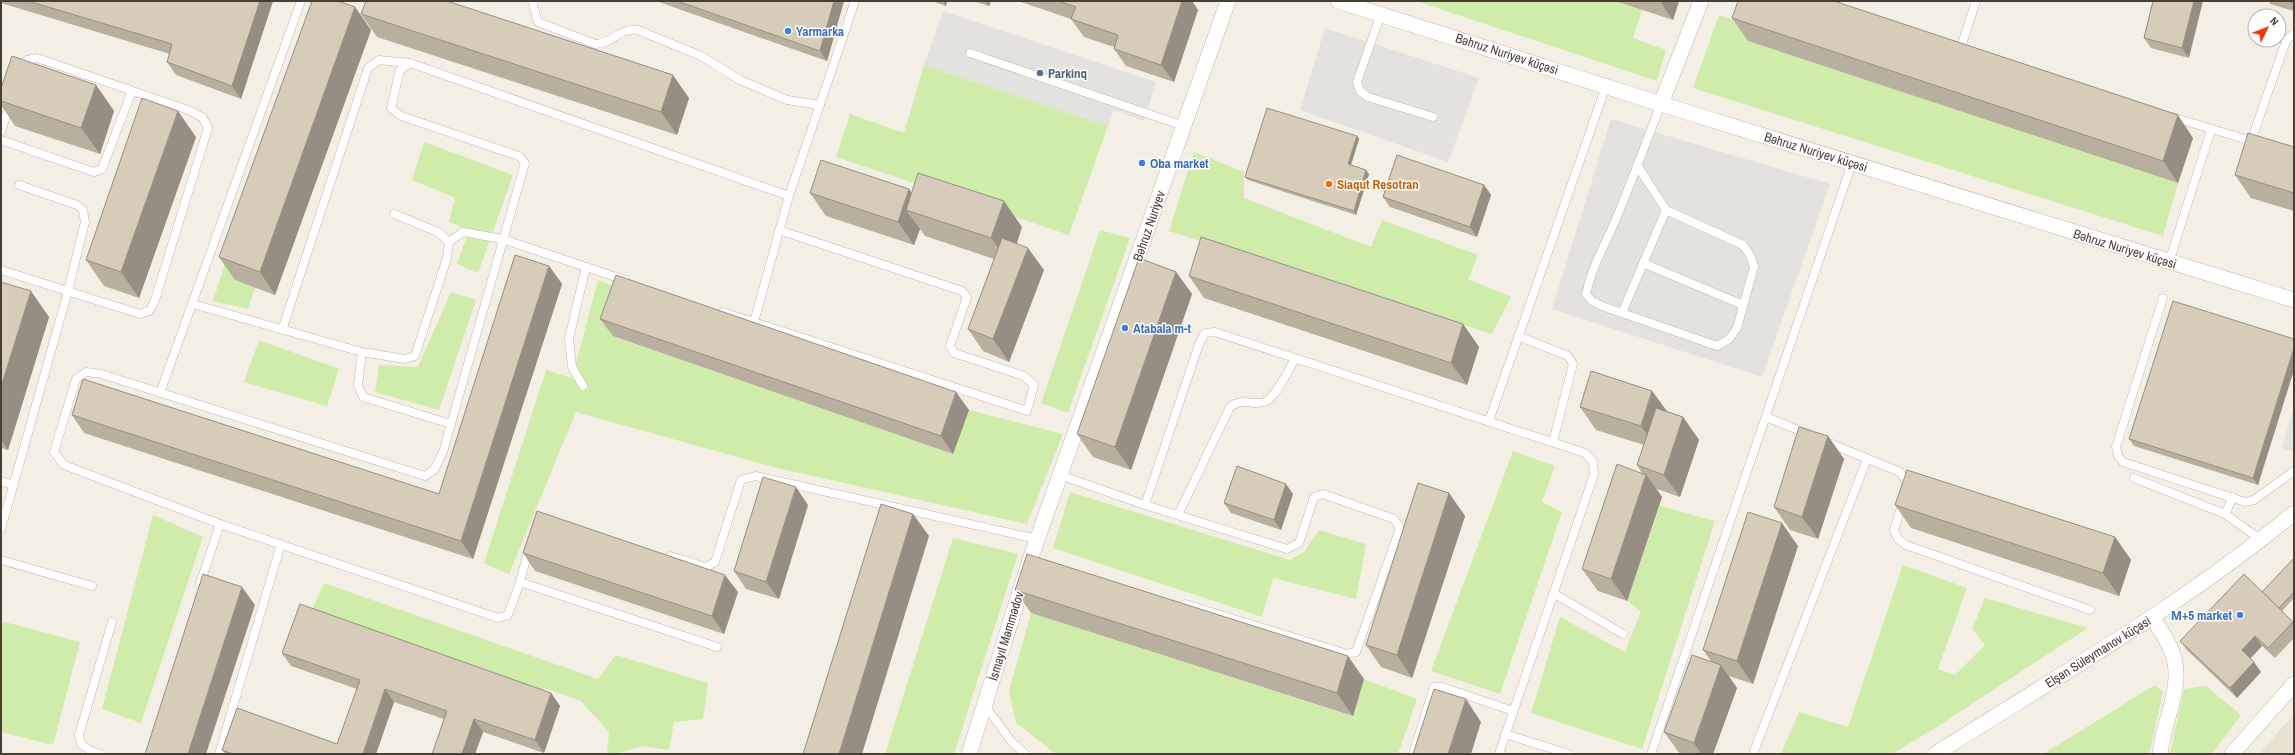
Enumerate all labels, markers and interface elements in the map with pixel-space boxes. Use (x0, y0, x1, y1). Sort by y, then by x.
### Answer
north arrow (2247, 8, 2287, 48)
text: N (2267, 14, 2282, 28)
place label: Yarmarka (796, 23, 844, 40)
marker: Yarmarka (783, 26, 793, 36)
street label: Bəhruz Nuriyev küçəsi (1453, 29, 1561, 79)
place label: Parkinq (1048, 65, 1087, 82)
marker: Parkinq (1035, 68, 1045, 78)
street label: Bəhruz Nuriyev küçəsi (1762, 128, 1870, 176)
place label: Oba market (1150, 155, 1209, 172)
marker: Oba market (1137, 158, 1147, 168)
place label: Siaqut Resotran (1337, 176, 1419, 193)
marker: Siaqut Resotran (1324, 179, 1334, 189)
street label: Bəhruz Nuriyev (1129, 188, 1169, 264)
street label: Bəhruz Nuriyev küçəsi (2071, 225, 2179, 273)
place label: Atabala m-t (1133, 320, 1191, 337)
marker: Atabala m-t (1120, 323, 1130, 333)
street label: İsmayıl Məmmədov (984, 589, 1028, 683)
place label: М+5 market (2171, 607, 2232, 624)
marker: М+5 market (2235, 610, 2245, 620)
street label: Elşən Süleymanov küçəsi (2042, 612, 2154, 692)

